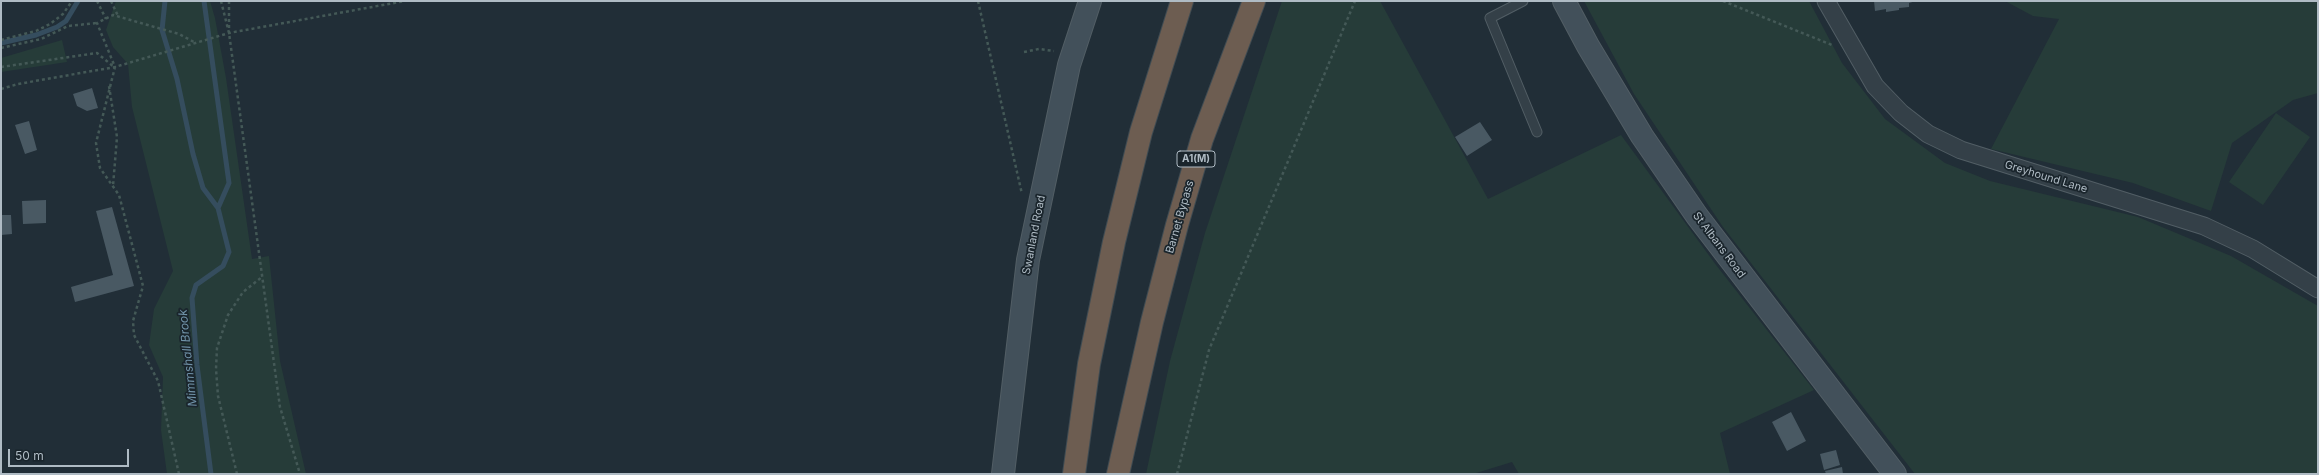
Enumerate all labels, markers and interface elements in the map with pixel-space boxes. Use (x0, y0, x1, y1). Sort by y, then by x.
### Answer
road number: A1(M) (1177, 151, 1215, 167)
street label: Greyhound Lane (2003, 158, 2089, 196)
street label: Barnet Bypass (1163, 179, 1197, 255)
street label: Swanland Road (1020, 194, 1048, 276)
street label: St Albans Road (1690, 209, 1748, 281)
water label: Mimmshall Brook (176, 309, 200, 407)
scale bar (10, 441, 131, 467)
text: 50 m (15, 448, 44, 463)

